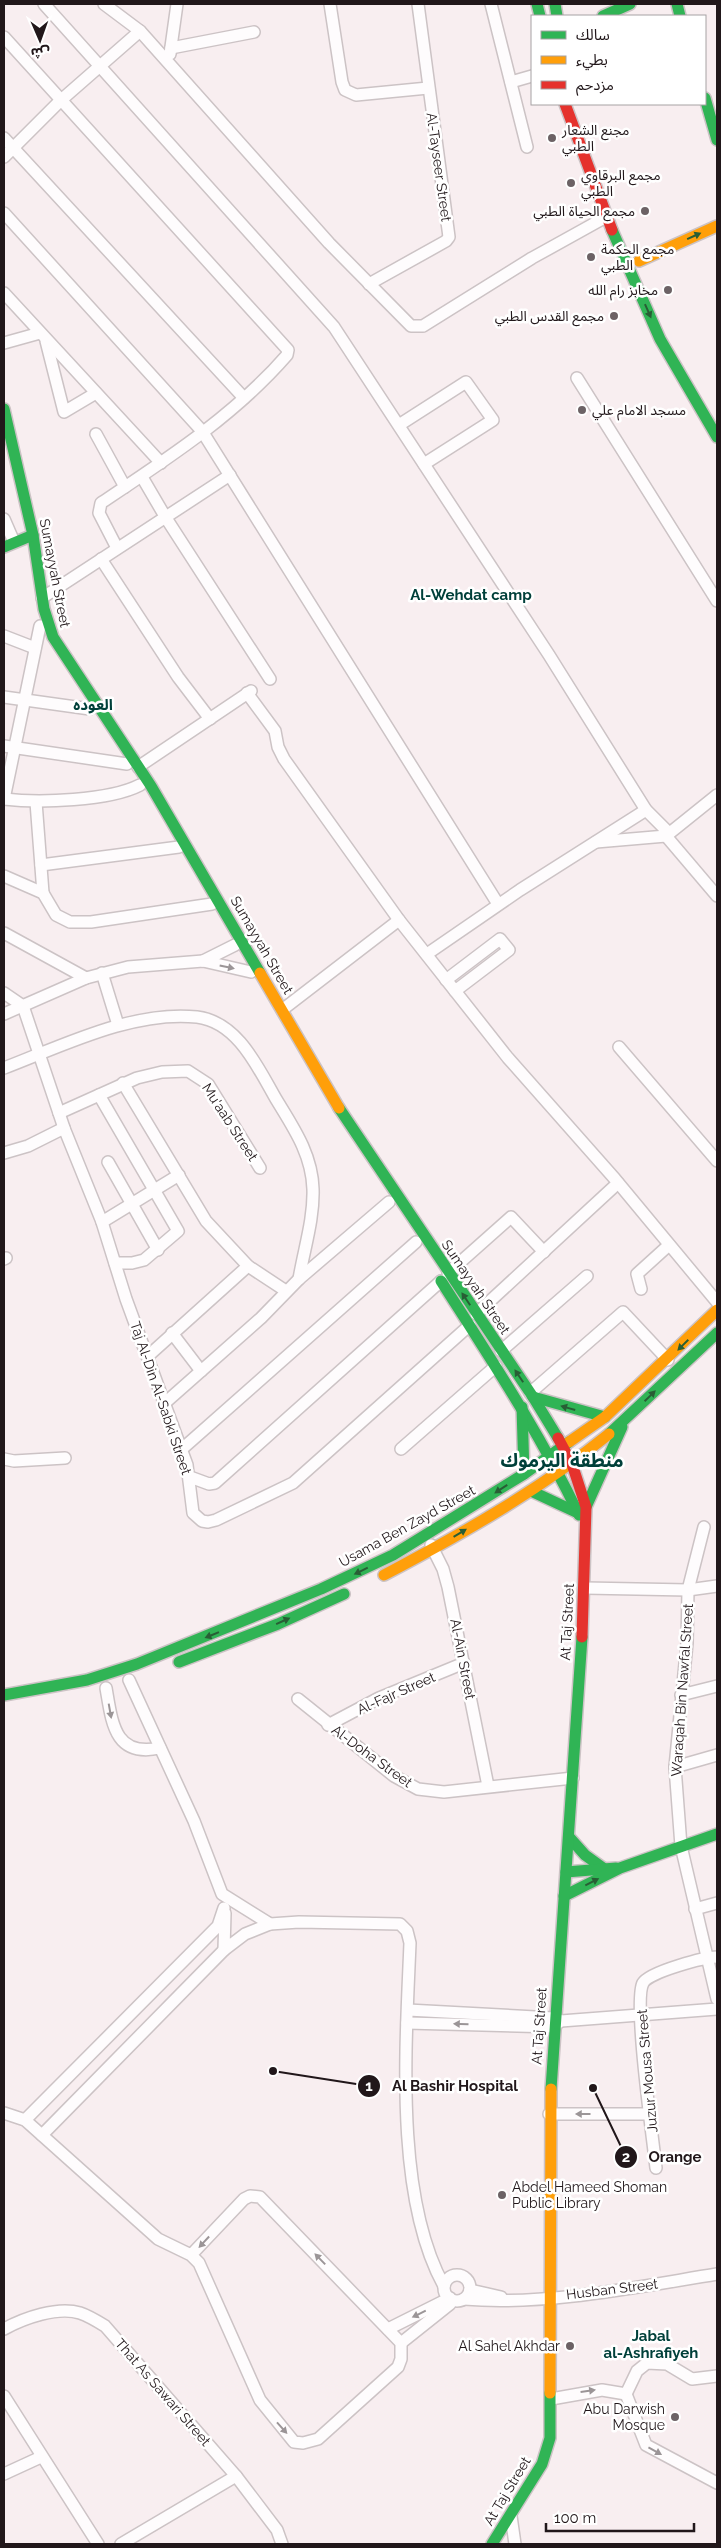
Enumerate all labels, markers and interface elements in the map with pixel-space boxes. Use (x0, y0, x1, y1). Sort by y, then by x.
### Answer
north arrow (15, 15, 65, 65)
legend (531, 15, 706, 105)
text: سالك (576, 26, 610, 44)
text: ش (31, 45, 50, 61)
text: بطيء (576, 51, 608, 71)
text: مزدحم (576, 76, 614, 96)
street label: Al-Tayseer Street (423, 111, 455, 223)
place label: مجنع الشعار الطبي (561, 122, 629, 157)
marker: مجنع الشعار الطبي (546, 132, 558, 144)
place label: مجمع البرقاوي الطبي (581, 167, 661, 202)
marker: مجمع البرقاوي الطبي (565, 177, 577, 189)
place label: مجمع الحياة الطبي (533, 203, 635, 222)
marker: مجمع الحياة الطبي (639, 205, 651, 217)
one-way arrow (687, 232, 701, 240)
place label: مجمع الحكمة الطبي (601, 241, 674, 276)
marker: مجمع الحكمة الطبي (585, 251, 597, 263)
place label: مخابز رام الله (588, 282, 658, 301)
marker: مخابز رام الله (662, 284, 674, 296)
one-way arrow (644, 304, 652, 318)
place label: مجمع القدس الطبي (495, 308, 604, 327)
marker: مجمع القدس الطبي (608, 310, 620, 322)
place label: مسجد الامام علي (592, 402, 686, 421)
marker: مسجد الامام علي (576, 404, 588, 416)
street label: Sumayyah Street (37, 517, 73, 629)
district label: Al-Wehdat camp (410, 586, 532, 604)
district label: العوده (73, 696, 113, 714)
street label: Sumayyah Street (228, 893, 297, 997)
one-way arrow (219, 963, 235, 971)
street label: Mu'aab Street (199, 1080, 261, 1164)
street label: Sumayyah Street (439, 1237, 514, 1337)
one-way arrow (461, 1292, 470, 1306)
street label: Taj Al-Din Al-Sabki Street (127, 1319, 195, 1477)
one-way arrow (677, 1339, 689, 1351)
one-way arrow (514, 1370, 523, 1383)
one-way arrow (643, 1390, 655, 1402)
one-way arrow (561, 1404, 576, 1412)
district label: منطقة اليرموك (500, 1449, 624, 1472)
street label: Usama Ben Zayd Street (336, 1482, 478, 1570)
one-way arrow (495, 1485, 508, 1494)
one-way arrow (453, 1529, 466, 1538)
one-way arrow (354, 1567, 368, 1575)
street label: At Taj Street (557, 1583, 577, 1661)
street label: Waraqah Bin Nawfal Street (668, 1603, 696, 1777)
one-way arrow (276, 1617, 290, 1625)
street label: Al-Ain Street (447, 1617, 479, 1701)
one-way arrow (205, 1632, 219, 1640)
street label: Al-Fajr Street (354, 1668, 438, 1717)
one-way arrow (107, 1703, 115, 1719)
street label: Al-Doha Street (329, 1721, 416, 1791)
one-way arrow (585, 1878, 599, 1886)
street label: At Taj Street (528, 1987, 550, 2065)
street label: Juzur Mousa Street (634, 2008, 660, 2133)
one-way arrow (453, 2020, 469, 2028)
callout: Al Bashir Hospital (357, 2071, 529, 2101)
text: 1 (365, 2077, 373, 2095)
text: Al Bashir Hospital (392, 2077, 518, 2095)
one-way arrow (575, 2110, 591, 2118)
callout: Orange (613, 2142, 711, 2172)
text: 2 (622, 2148, 630, 2166)
text: Orange (648, 2148, 702, 2166)
place label: Abdel Hameed Shoman Public Library (512, 2179, 667, 2211)
marker: Abdel Hameed Shoman Public Library (496, 2189, 508, 2201)
one-way arrow (198, 2235, 210, 2247)
one-way arrow (314, 2253, 326, 2265)
street label: Husban Street (565, 2275, 659, 2303)
one-way arrow (412, 2310, 426, 2318)
district label: Jabal al-Ashrafiyeh (604, 2327, 698, 2362)
street label: That As Sawari Street (112, 2335, 214, 2449)
place label: Al Sahel Akhdar (458, 2338, 560, 2354)
marker: Al Sahel Akhdar (564, 2340, 576, 2352)
one-way arrow (581, 2387, 597, 2395)
place label: Abu Darwish Mosque (583, 2401, 665, 2433)
marker: Abu Darwish Mosque (669, 2411, 681, 2423)
one-way arrow (276, 2421, 288, 2433)
one-way arrow (649, 2446, 662, 2455)
street label: At Taj Street (480, 2454, 534, 2528)
scale bar (546, 2500, 694, 2532)
text: 100 m (554, 2509, 596, 2527)

